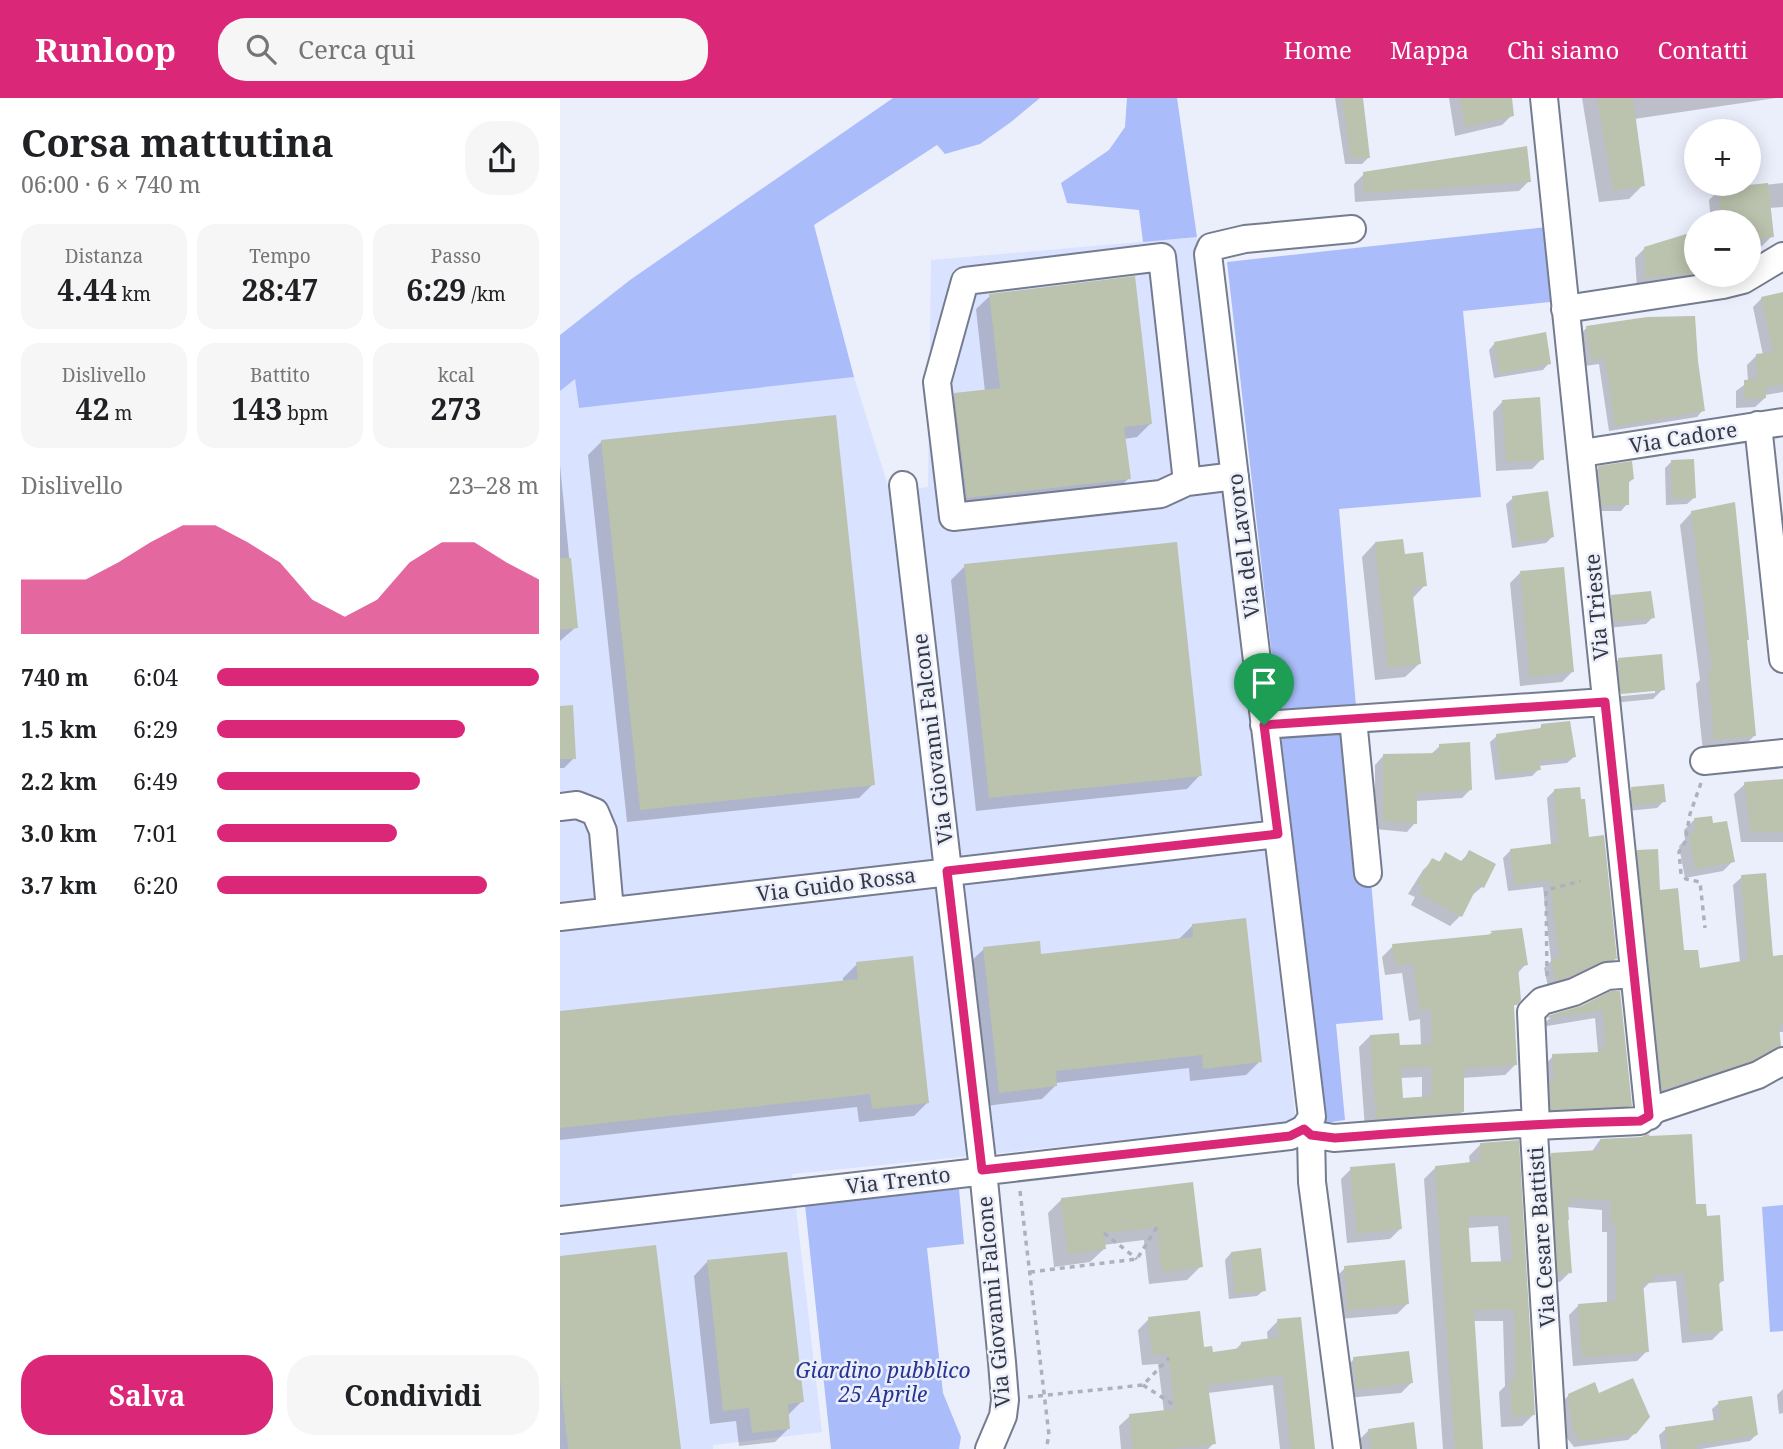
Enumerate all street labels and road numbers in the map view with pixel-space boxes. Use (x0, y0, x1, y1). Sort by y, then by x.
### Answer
street label: Via Cadore (1627, 415, 1739, 459)
street label: Via del Lavoro (1220, 472, 1266, 620)
street label: Via Trieste (1577, 552, 1615, 662)
street label: Via Giovanni Falcone (905, 632, 959, 846)
street label: Via Guido Rossa (755, 860, 917, 908)
street label: Via Cesare Battisti (1521, 1146, 1561, 1328)
street label: Via Trento (844, 1160, 952, 1200)
street label: Via Giovanni Falcone (970, 1195, 1016, 1409)

